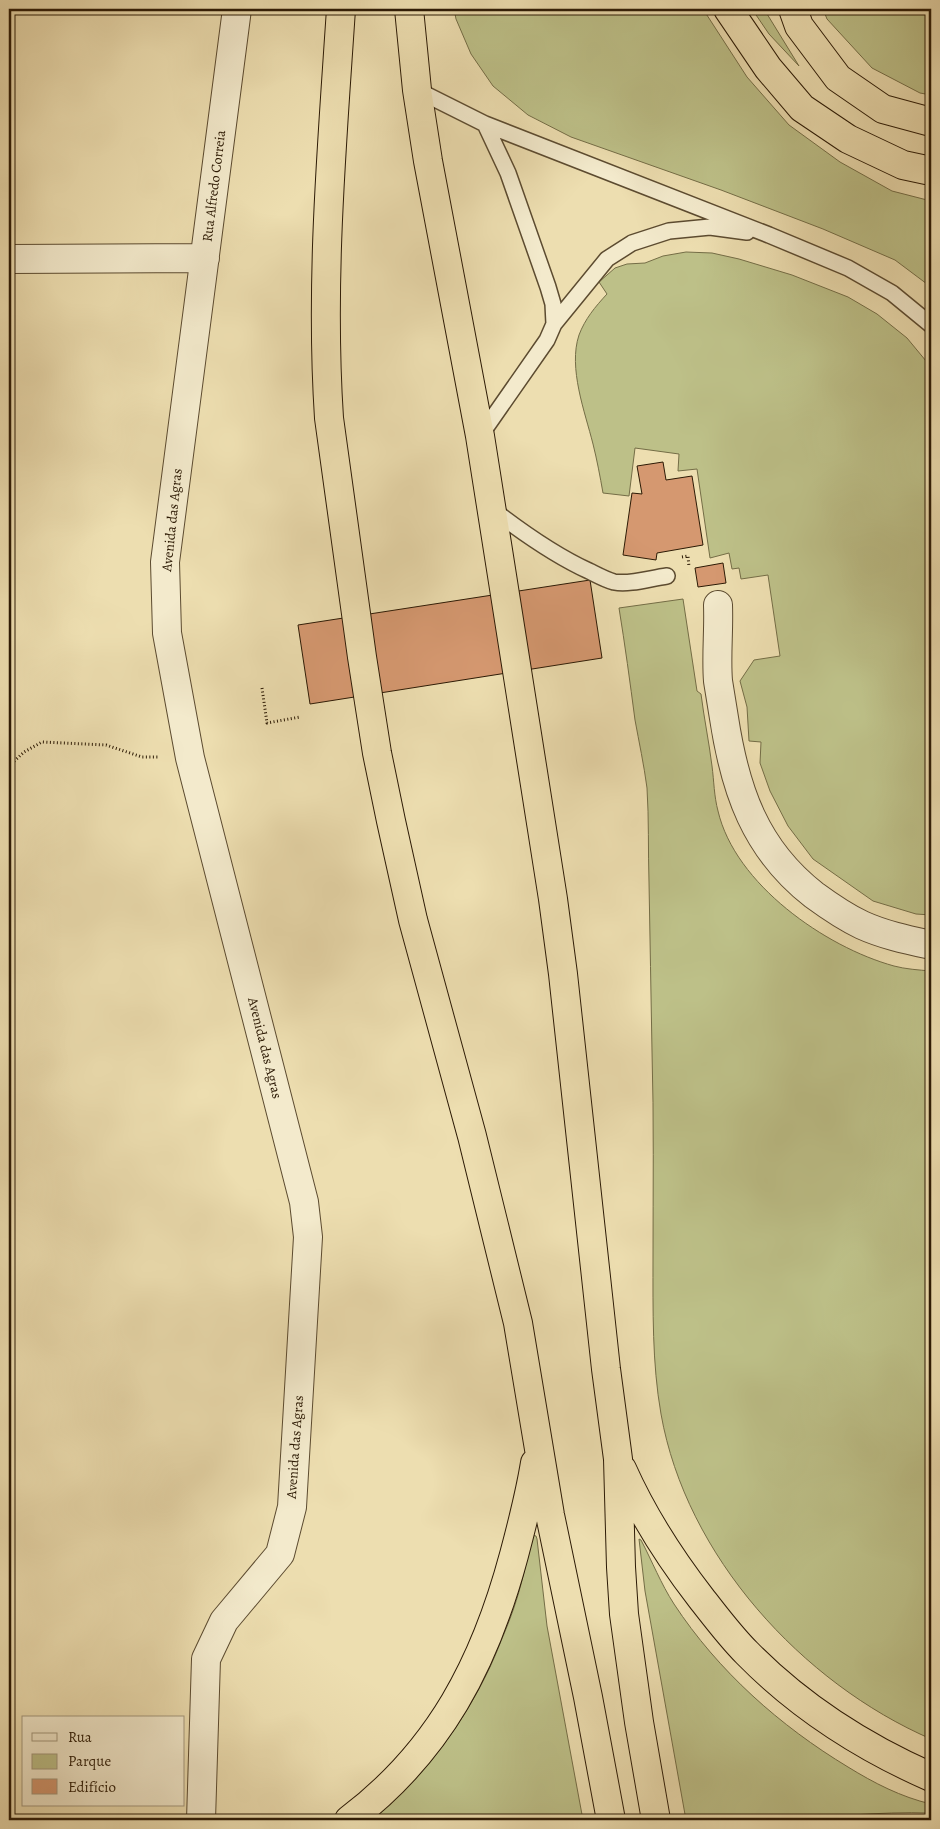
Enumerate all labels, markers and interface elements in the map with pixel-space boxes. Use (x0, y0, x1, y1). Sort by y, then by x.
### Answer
street label: Rua Alfredo Correia (198, 129, 230, 243)
street label: Avenida das Agras (157, 467, 187, 574)
street label: Avenida das Agras (243, 994, 287, 1101)
street label: Avenida das Agras (282, 1395, 308, 1500)
legend (22, 1716, 185, 1806)
text: Rua (68, 1727, 92, 1747)
text: Parque (68, 1751, 111, 1771)
text: Edifício (68, 1777, 116, 1797)

